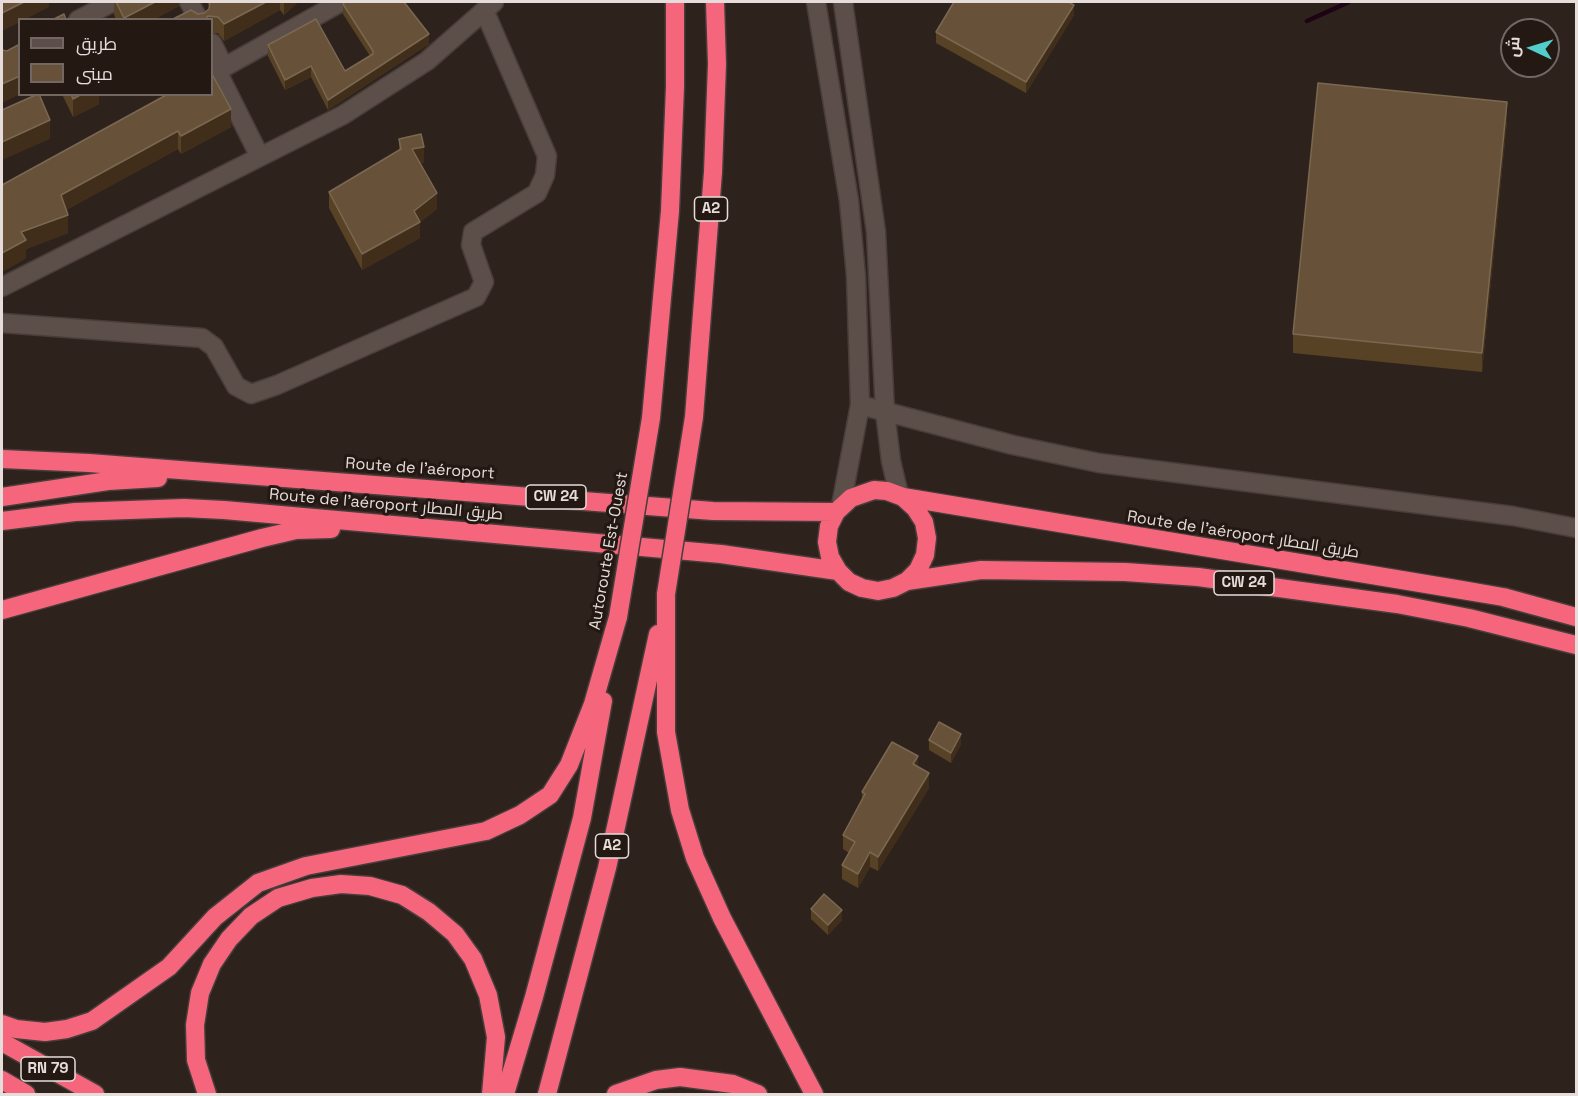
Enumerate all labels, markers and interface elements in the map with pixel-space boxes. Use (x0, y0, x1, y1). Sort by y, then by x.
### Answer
legend (18, 18, 213, 96)
north arrow (1500, 18, 1560, 78)
text: طريق (76, 32, 117, 55)
text: ش (1502, 36, 1525, 58)
text: مبنى (76, 62, 113, 85)
road number: A2 (694, 197, 728, 221)
street label: Route de l'aéroport (345, 454, 495, 484)
street label: Autoroute Est-Ouest (586, 470, 632, 632)
street label: Route de l'aéroport طريق المطار (268, 485, 504, 525)
road number: CW 24 (526, 485, 586, 509)
street label: Route de l'aéroport طريق المطار (1126, 507, 1360, 563)
road number: CW 24 (1214, 571, 1274, 595)
road number: A2 (596, 834, 628, 858)
road number: RN 79 (21, 1057, 75, 1081)

